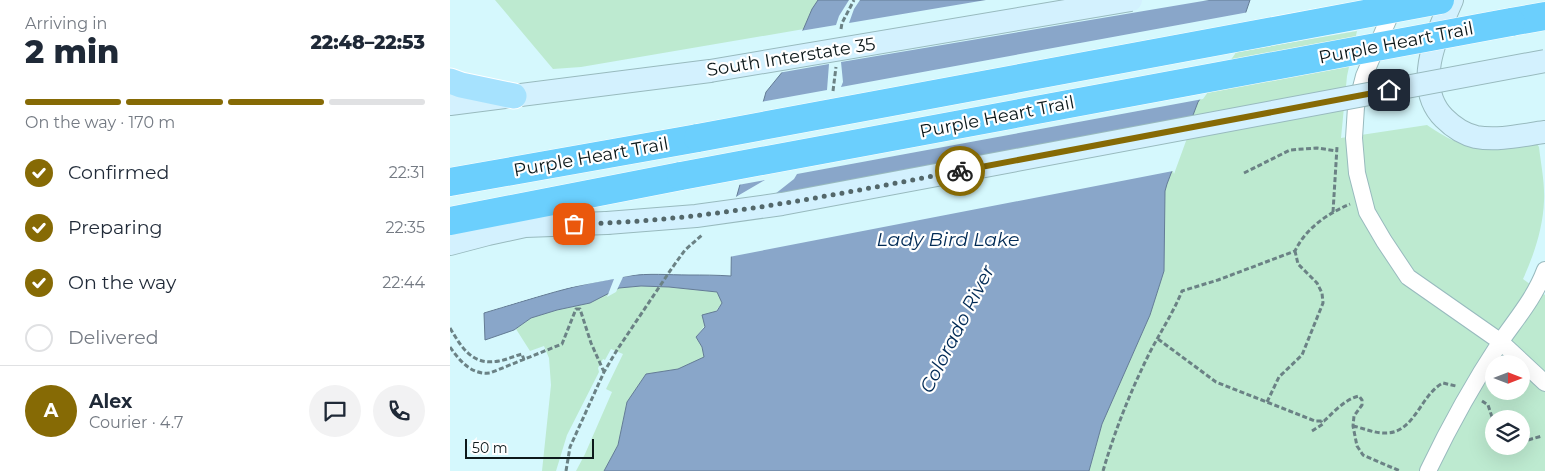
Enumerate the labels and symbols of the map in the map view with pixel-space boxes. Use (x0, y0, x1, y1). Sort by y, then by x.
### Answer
street label: Purple Heart Trail (1317, 17, 1475, 69)
street label: South Interstate 35 (705, 33, 877, 81)
pin (1368, 69, 1410, 111)
street label: Purple Heart Trail (918, 91, 1076, 143)
street label: Purple Heart Trail (512, 133, 670, 181)
courier (935, 146, 985, 196)
pin (553, 203, 595, 245)
water label: Lady Bird Lake (877, 228, 1019, 251)
water label: Colorado River (915, 261, 999, 397)
north arrow (1485, 355, 1530, 400)
scale bar (465, 436, 594, 459)

